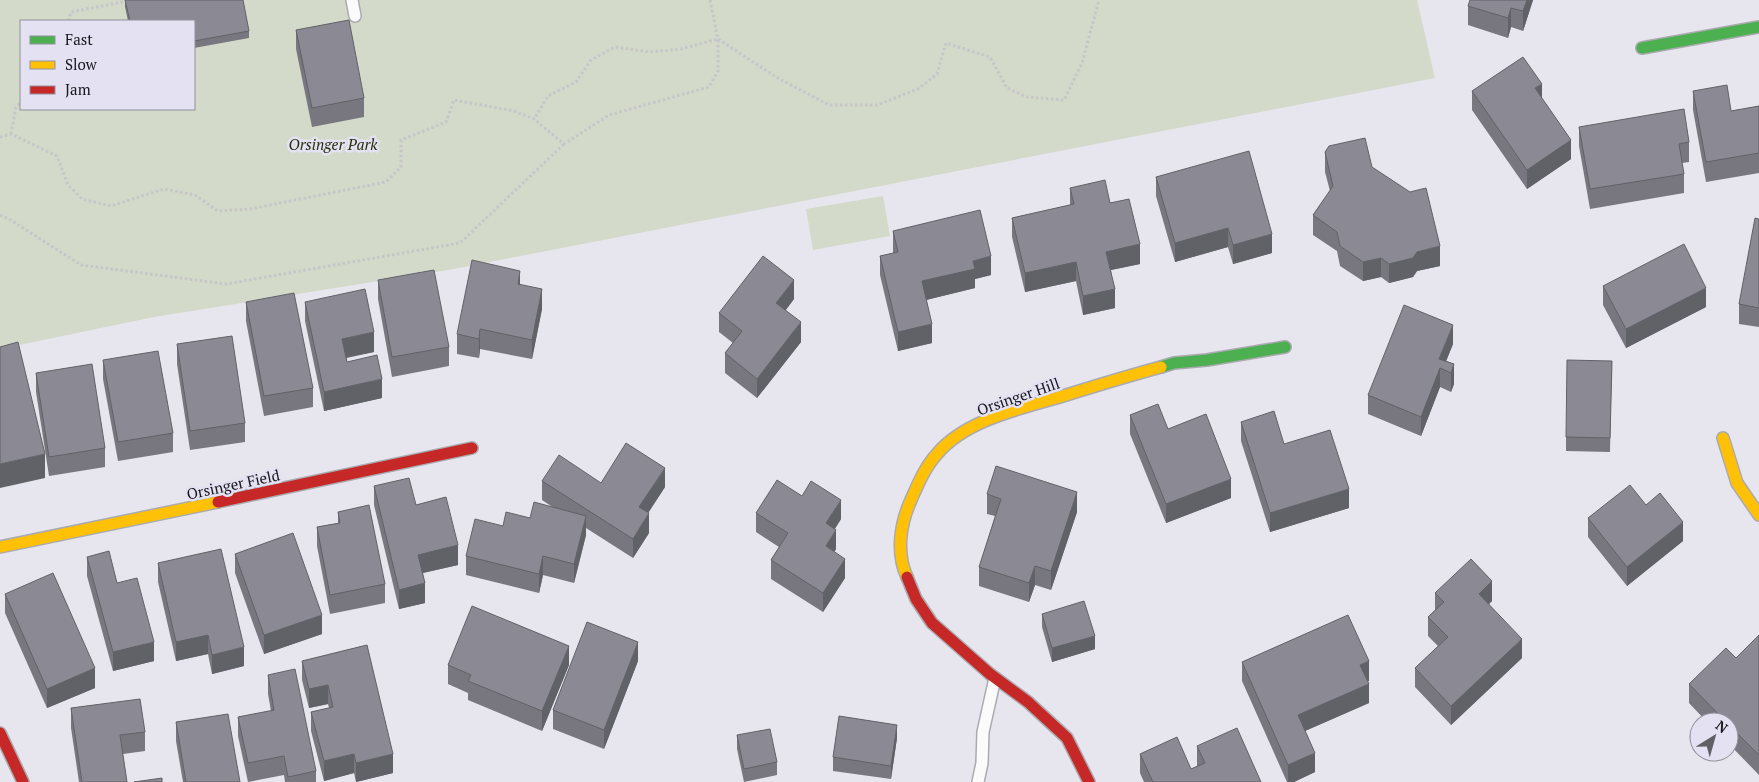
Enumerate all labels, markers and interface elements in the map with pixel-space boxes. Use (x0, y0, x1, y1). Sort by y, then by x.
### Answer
legend (20, 20, 195, 110)
text: Fast (65, 29, 93, 49)
text: Slow (65, 54, 98, 74)
text: Jam (65, 79, 91, 99)
park label: Orsinger Park (289, 134, 378, 154)
street label: Orsinger Hill (974, 373, 1062, 419)
street label: Orsinger Field (185, 464, 281, 504)
north arrow (1689, 712, 1739, 762)
text: N (1712, 715, 1732, 737)

